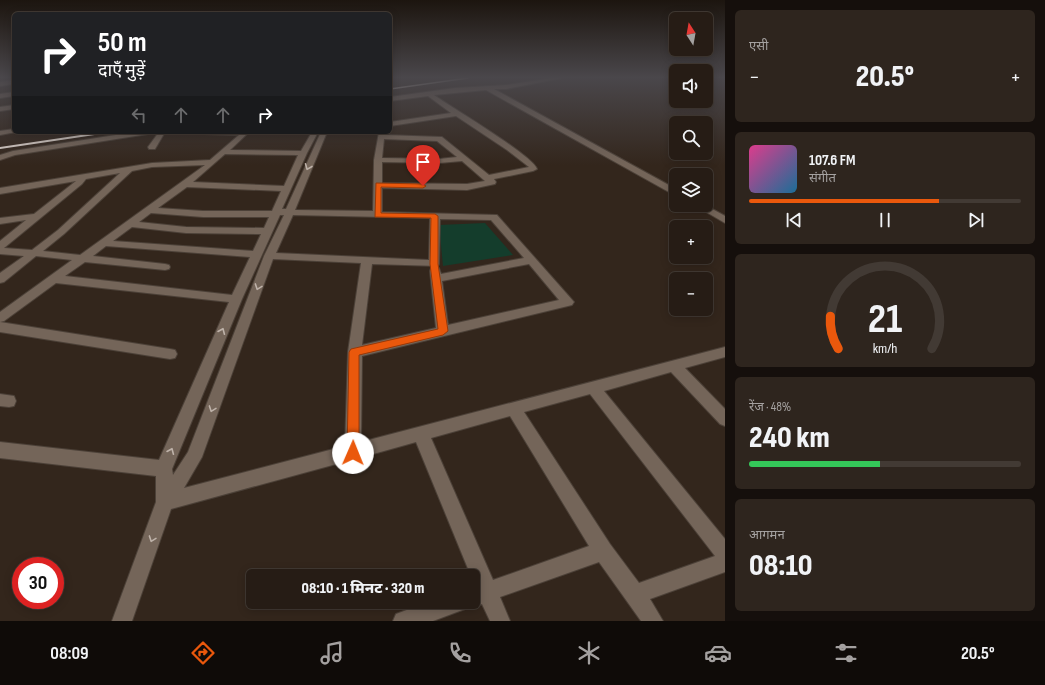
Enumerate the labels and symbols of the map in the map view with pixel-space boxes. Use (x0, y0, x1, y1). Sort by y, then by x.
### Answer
north arrow (669, 12, 713, 56)
pin (406, 145, 440, 186)
one-way arrow (305, 164, 313, 171)
one-way arrow (254, 284, 262, 291)
one-way arrow (218, 328, 226, 335)
one-way arrow (209, 405, 217, 412)
position arrow (332, 432, 374, 474)
one-way arrow (167, 448, 175, 455)
one-way arrow (148, 536, 156, 543)
speed limit sign: 30 (12, 557, 64, 609)

